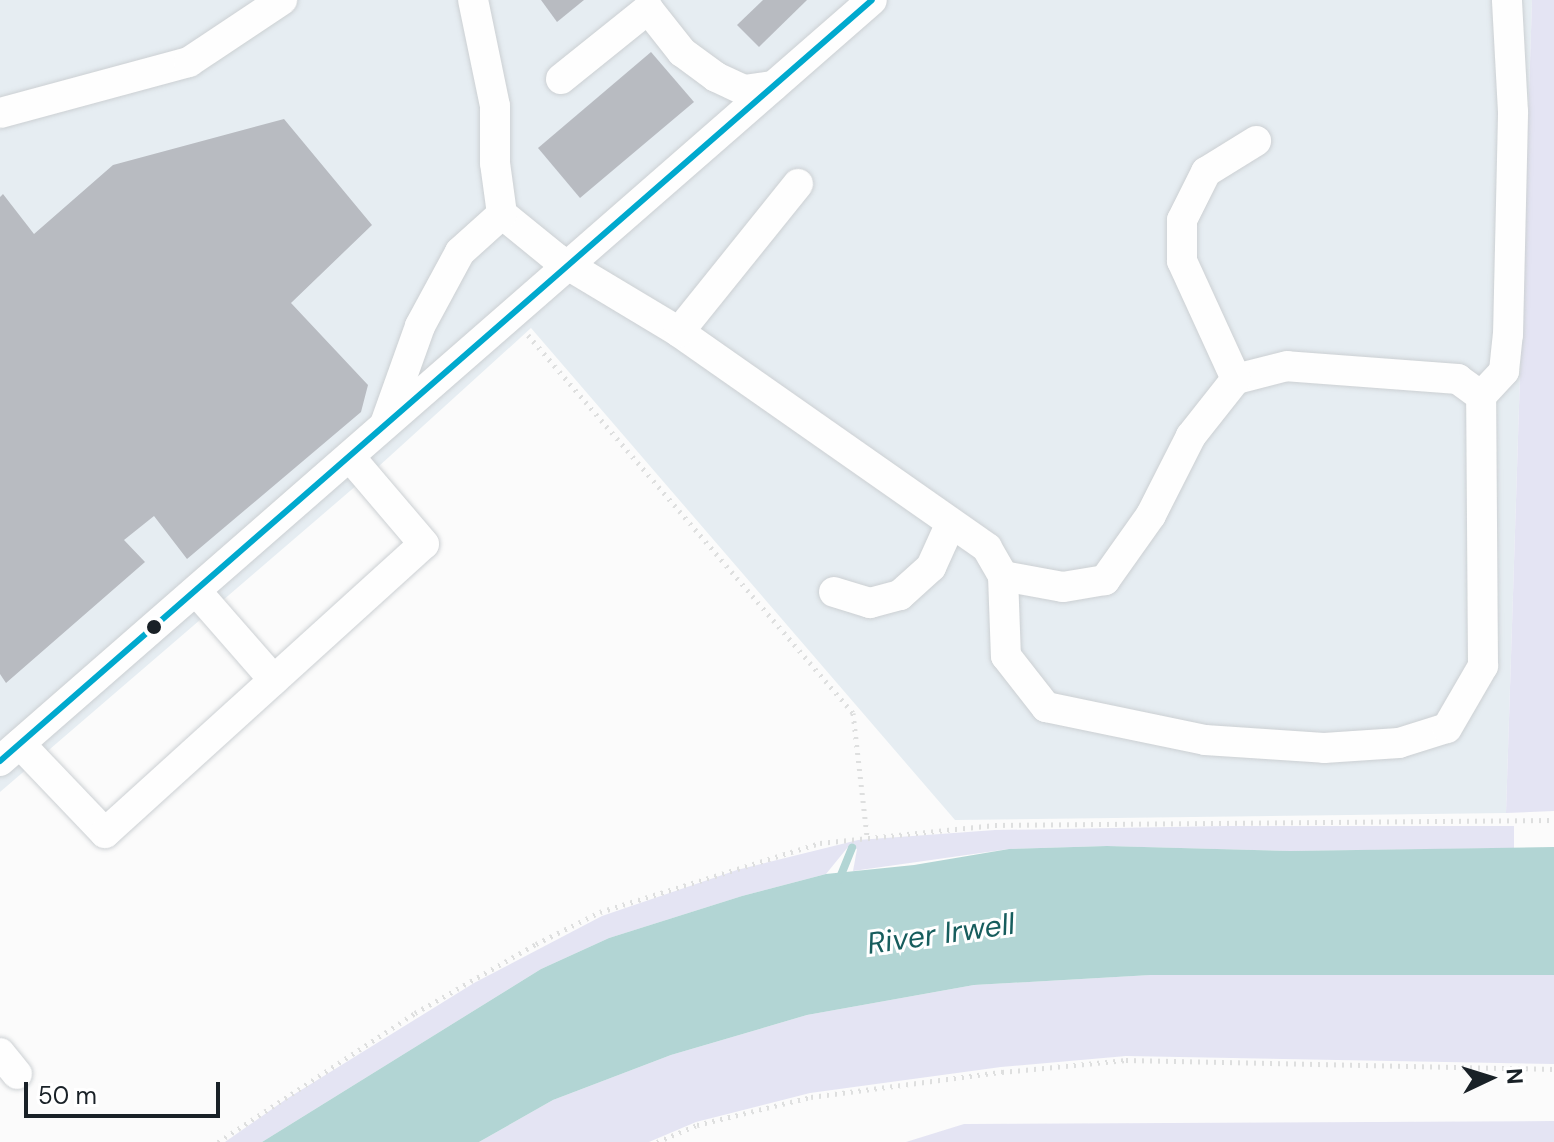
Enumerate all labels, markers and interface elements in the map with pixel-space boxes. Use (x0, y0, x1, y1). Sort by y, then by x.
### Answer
unlabelled marker (146, 619, 162, 635)
water label: River Irwell (865, 906, 1017, 962)
north arrow (1450, 1038, 1530, 1118)
scale bar (28, 1066, 224, 1116)
text: N (1499, 1067, 1529, 1085)
text: 50 m (38, 1080, 97, 1111)

